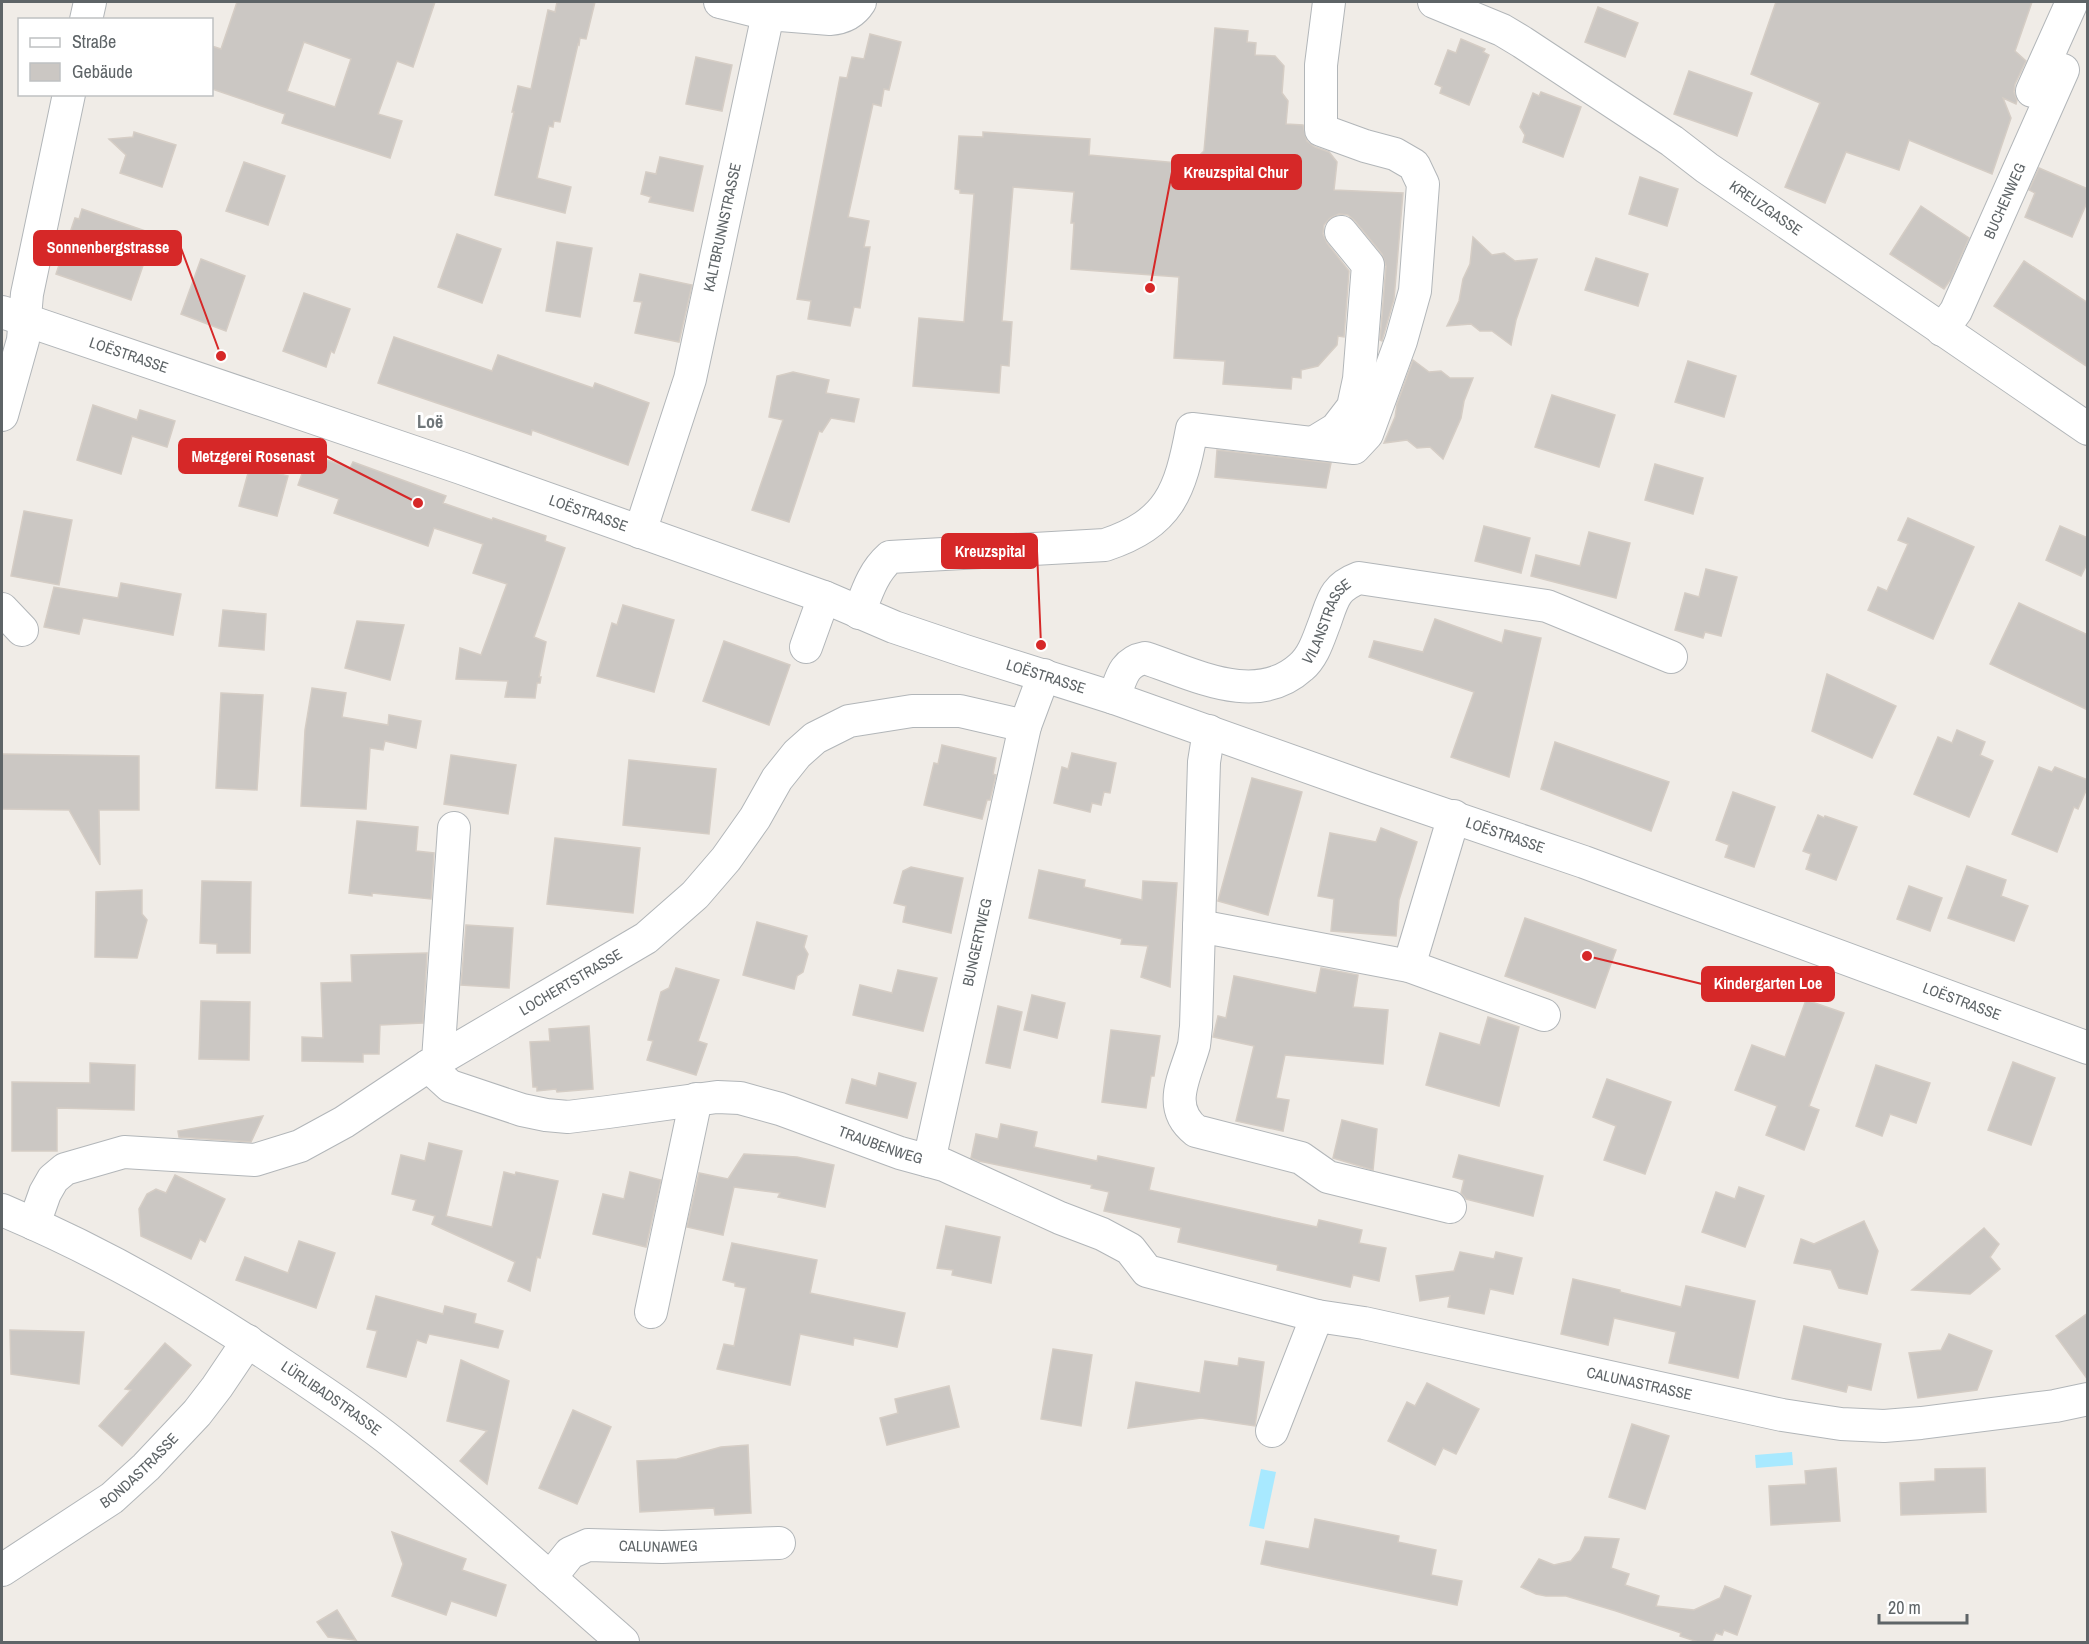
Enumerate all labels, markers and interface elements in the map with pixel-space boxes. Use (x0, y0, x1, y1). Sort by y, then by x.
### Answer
legend (18, 18, 213, 96)
text: Straße (72, 29, 116, 54)
text: Gebäude (72, 59, 133, 84)
callout: Kreuzspital Chur (1172, 155, 1301, 189)
street label: BUCHENWEG (1978, 159, 2031, 242)
street label: KALTBRUNNSTRASSE (698, 161, 746, 294)
text: Kreuzspital Chur (1184, 161, 1289, 183)
street label: KREUZGASSE (1725, 175, 1807, 240)
callout: Sonnenbergstrasse (34, 231, 181, 265)
text: Sonnenbergstrasse (47, 236, 169, 258)
street label: LOËSTRASSE (87, 331, 171, 378)
district label: Loë (417, 409, 443, 434)
callout: Metzgerei Rosenast (179, 439, 326, 473)
text: Metzgerei Rosenast (191, 445, 315, 467)
street label: LOËSTRASSE (546, 489, 631, 536)
callout: Kreuzspital (942, 534, 1037, 568)
text: Kreuzspital (955, 540, 1025, 562)
street label: VILANSTRASSE (1297, 573, 1355, 669)
street label: LOËSTRASSE (1004, 654, 1088, 698)
street label: LOËSTRASSE (1463, 811, 1548, 858)
street label: BUNGERTWEG (957, 896, 997, 988)
street label: LOCHERTSTRASSE (515, 943, 626, 1020)
callout: Kindergarten Loe (1702, 967, 1834, 1001)
text: Kindergarten Loe (1714, 972, 1822, 994)
street label: LOËSTRASSE (1920, 977, 2004, 1025)
street label: TRAUBENWEG (836, 1120, 925, 1169)
street label: LÜRLIBADSTRASSE (277, 1356, 386, 1440)
street label: CALUNASTRASSE (1585, 1361, 1694, 1405)
street label: BONDASTRASSE (96, 1428, 183, 1513)
street label: CALUNAWEG (619, 1535, 698, 1557)
scale bar (1879, 1587, 1968, 1625)
text: 20 m (1888, 1595, 1921, 1620)

